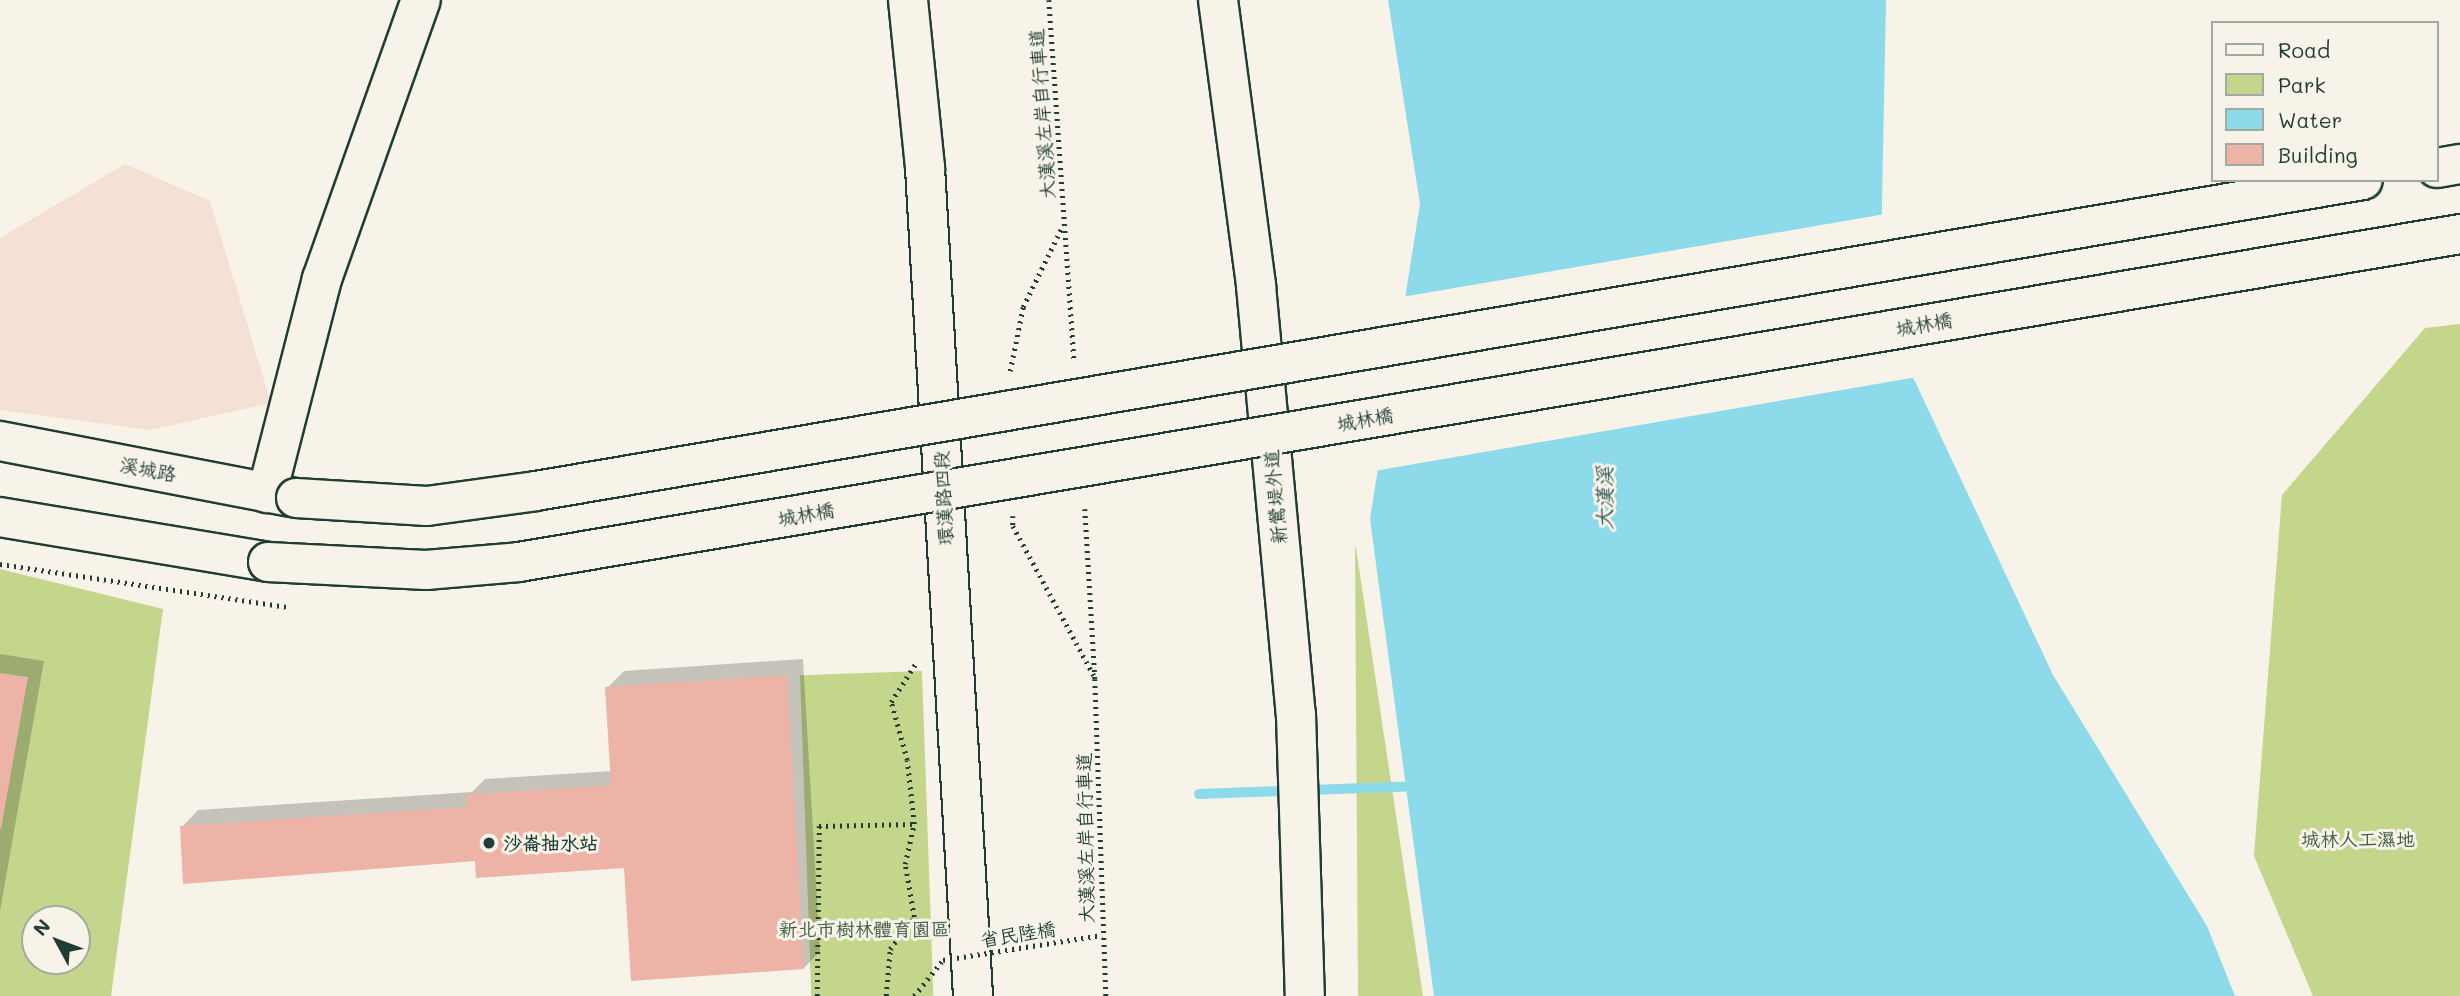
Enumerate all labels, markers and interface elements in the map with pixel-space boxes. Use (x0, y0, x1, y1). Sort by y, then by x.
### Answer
legend (2212, 21, 2439, 182)
street label: 大漢溪左岸自行車道 (1025, 28, 1059, 200)
text: Road (2278, 36, 2330, 63)
text: Park (2278, 71, 2326, 98)
text: Water (2278, 106, 2342, 133)
text: Building (2278, 141, 2358, 168)
street label: 城林橋 (1894, 308, 1954, 340)
street label: 城林橋 (1335, 403, 1395, 435)
street label: 新鶯堤外道 (1260, 449, 1290, 545)
street label: 環漢路四段 (929, 450, 957, 546)
street label: 溪城路 (118, 452, 178, 486)
water label: 大漢溪 (1591, 467, 1617, 529)
street label: 城林橋 (776, 498, 836, 530)
street label: 大漢溪左岸自行車道 (1072, 752, 1098, 924)
park label: 城林人工濕地 (2301, 828, 2415, 850)
place label: 沙崙抽水站 (503, 832, 598, 854)
marker: 沙崙抽水站 (481, 835, 497, 851)
north arrow (21, 905, 91, 975)
text: N (27, 914, 55, 941)
street label: 省民陸橋 (979, 917, 1057, 951)
park label: 新北市樹林體育園區 (779, 918, 949, 940)

